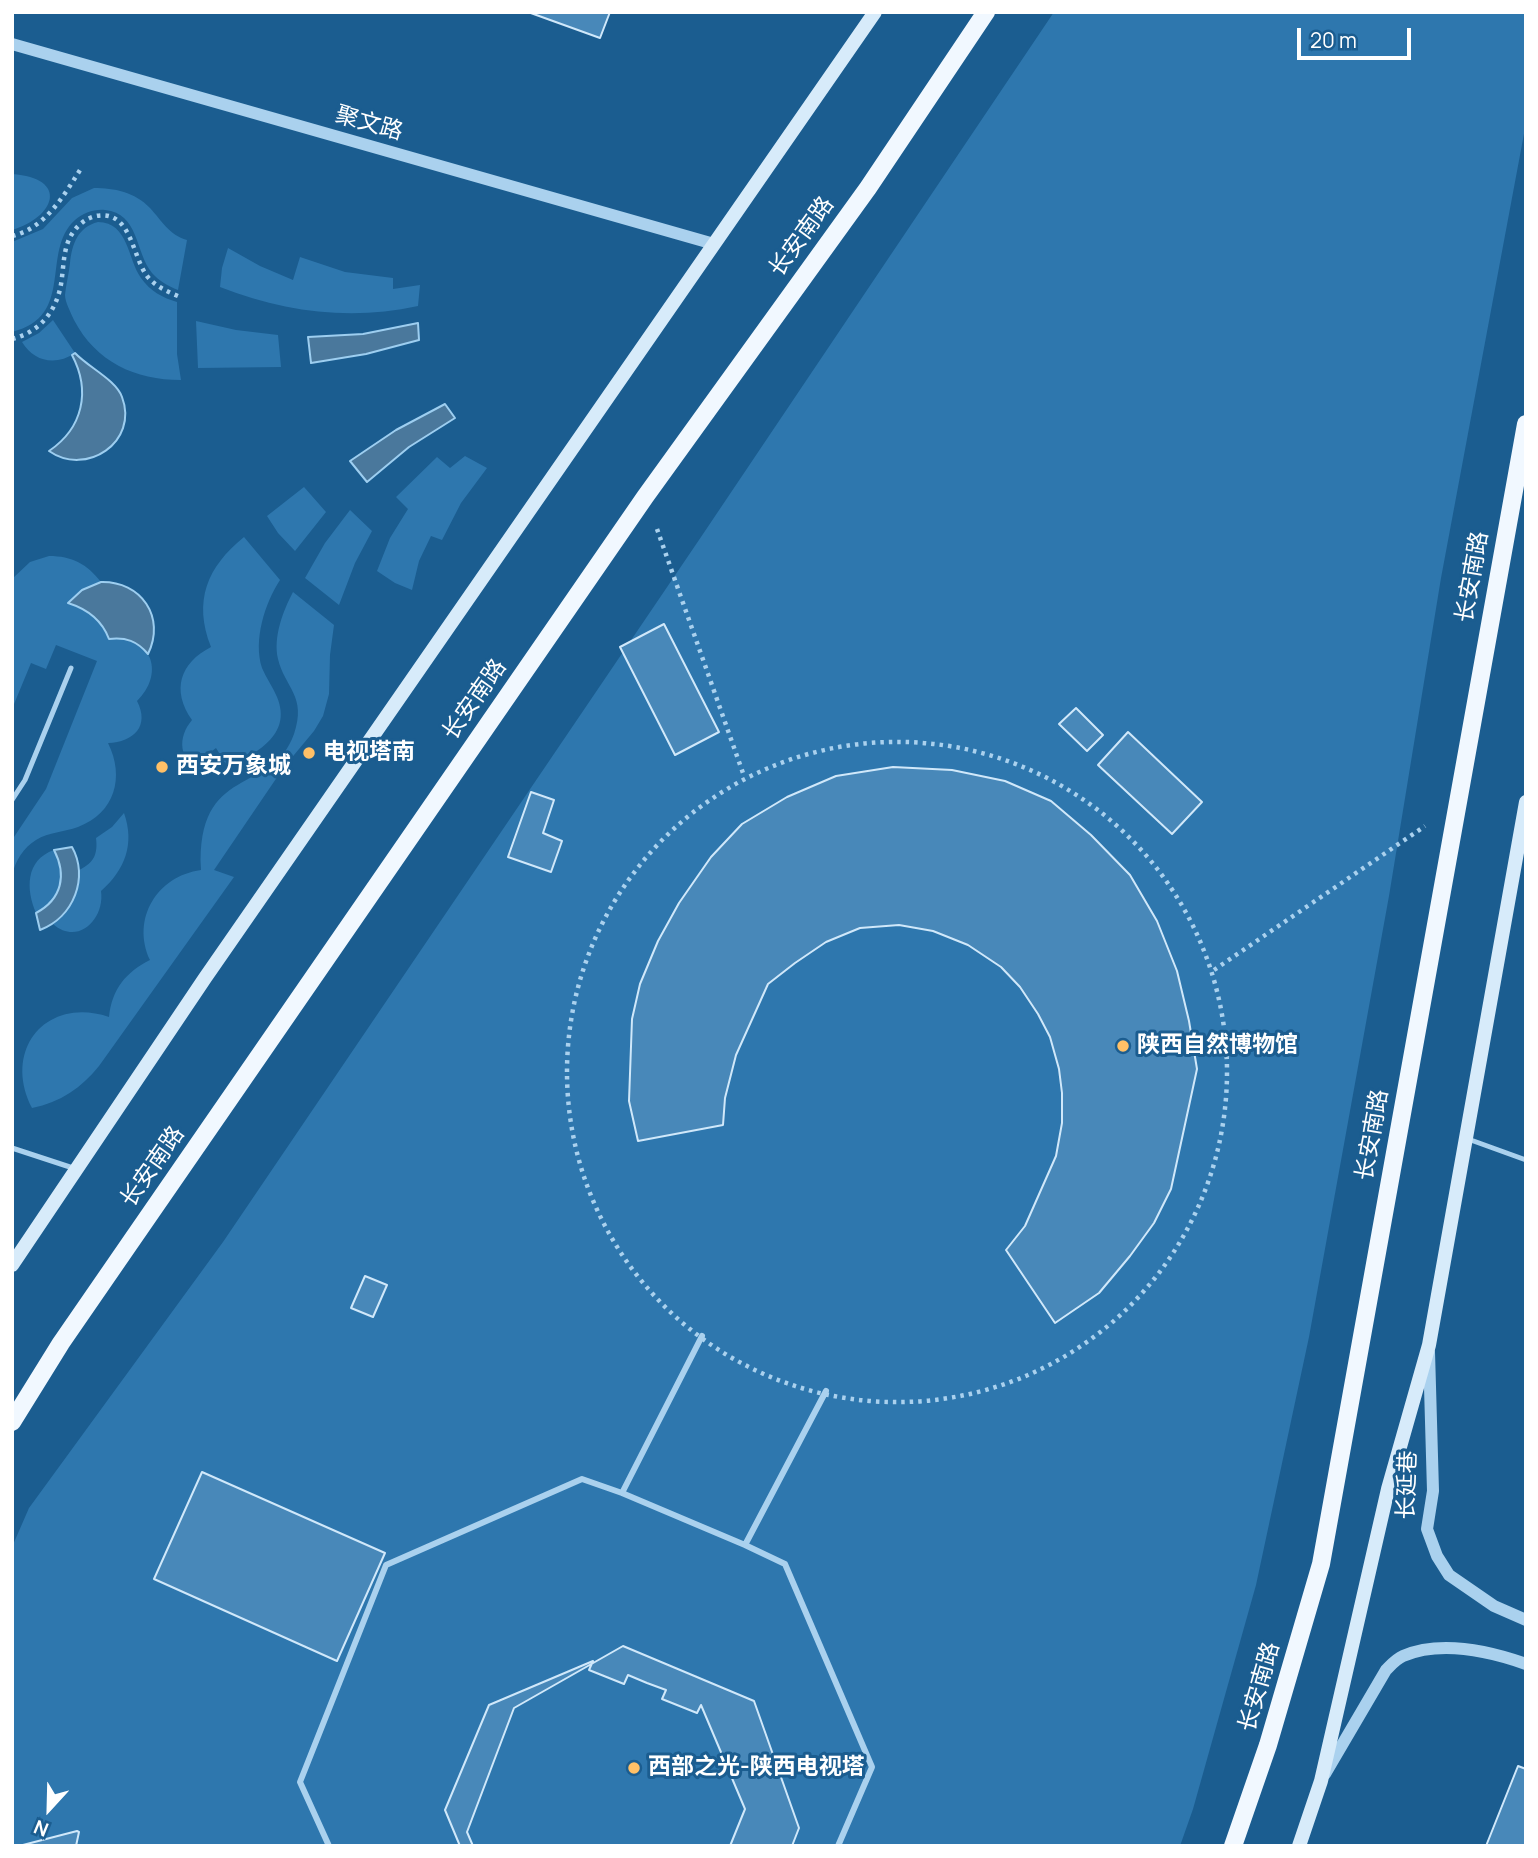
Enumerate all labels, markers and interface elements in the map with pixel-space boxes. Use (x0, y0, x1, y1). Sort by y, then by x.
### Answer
scale bar (1300, 14, 1414, 58)
text: 20 m (1310, 26, 1357, 54)
street label: 聚文路 (332, 101, 406, 147)
street label: 长安南路 (764, 192, 840, 282)
street label: 长安南路 (1451, 529, 1495, 625)
street label: 长安南路 (437, 654, 513, 746)
place label: 电视塔南 (323, 739, 415, 767)
marker: 电视塔南 (301, 745, 317, 761)
place label: 西安万象城 (176, 753, 291, 781)
marker: 西安万象城 (154, 759, 170, 775)
place label: 陕西自然博物馆 (1137, 1032, 1298, 1060)
marker: 陕西自然博物馆 (1115, 1038, 1131, 1054)
street label: 长安南路 (1351, 1087, 1395, 1183)
street label: 长安南路 (115, 1121, 191, 1213)
street label: 长延巷 (1393, 1450, 1423, 1520)
street label: 长安南路 (1234, 1639, 1286, 1735)
place label: 西部之光-陕西电视塔 (648, 1754, 865, 1782)
marker: 西部之光-陕西电视塔 (626, 1760, 642, 1776)
north arrow (14, 1774, 84, 1844)
text: N (30, 1814, 52, 1843)

